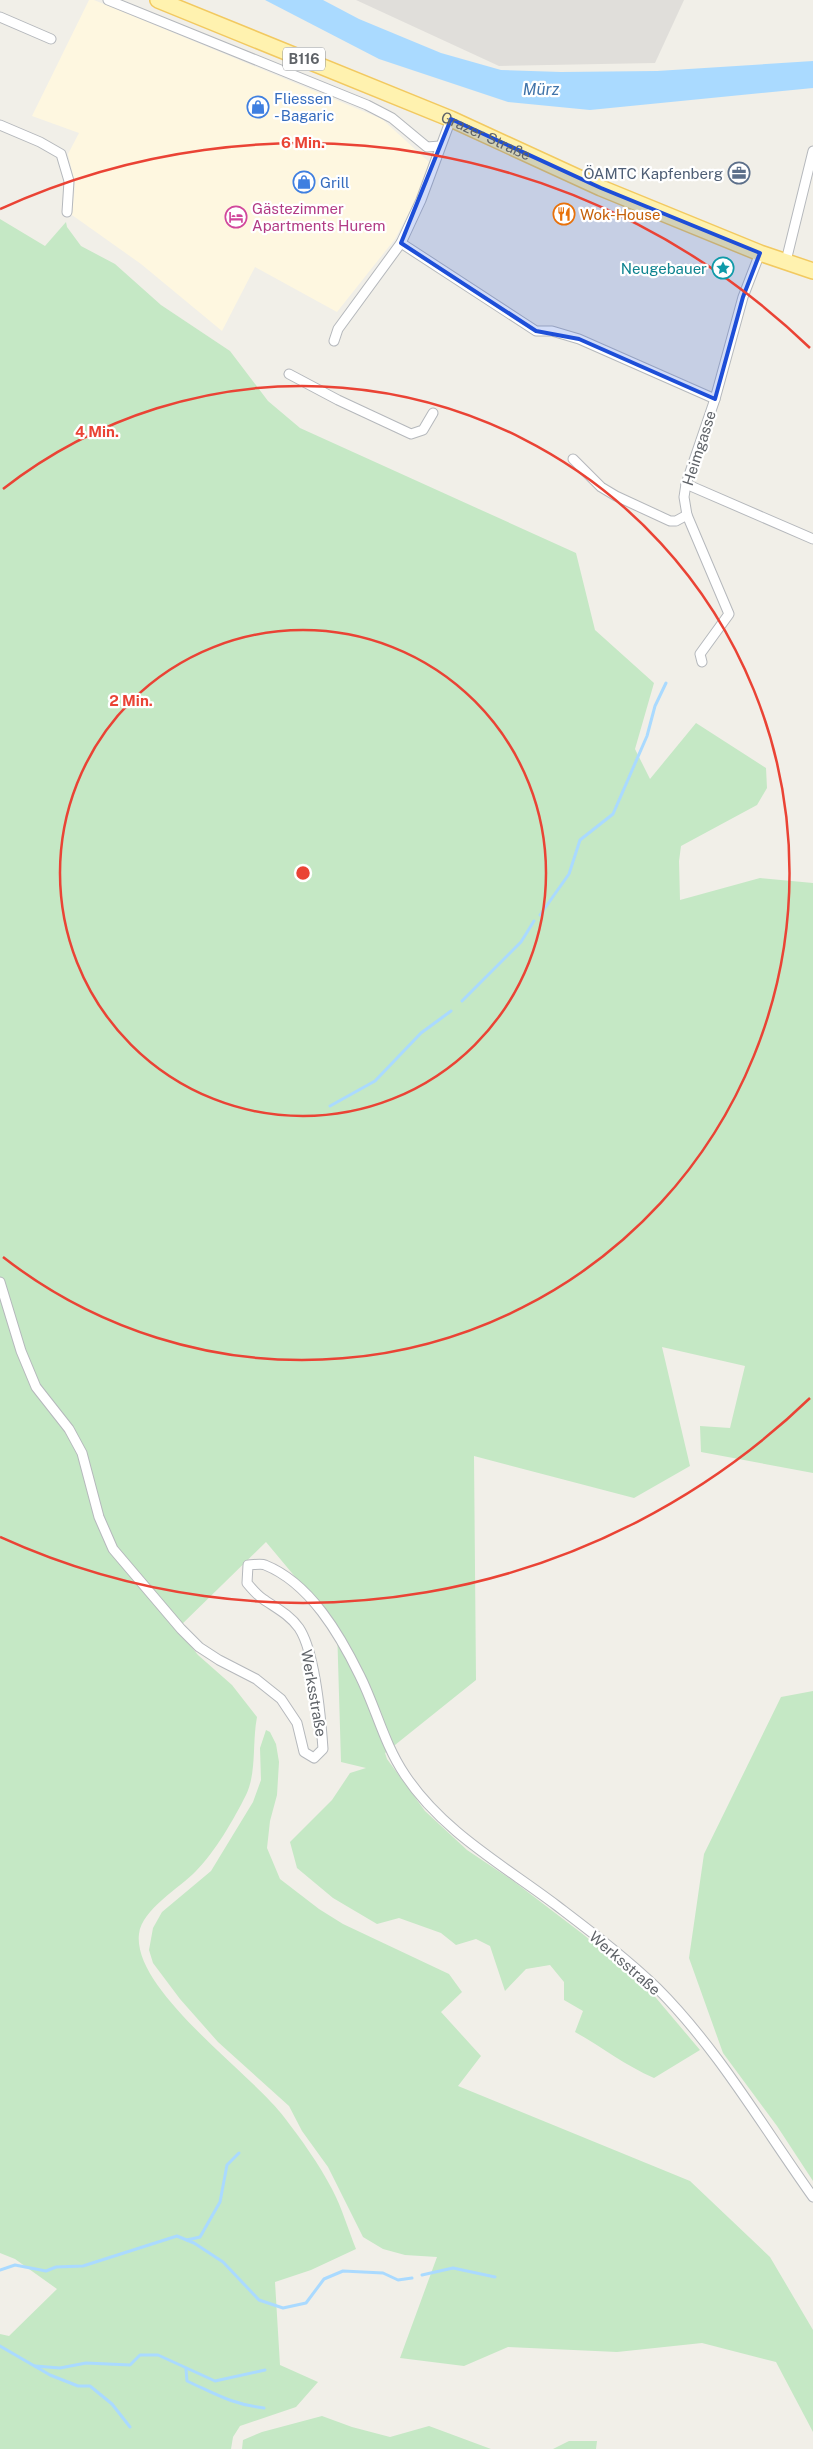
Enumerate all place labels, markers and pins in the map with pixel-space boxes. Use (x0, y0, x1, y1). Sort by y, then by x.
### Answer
place label: Fliessen - Bagaric (274, 90, 334, 124)
shop icon: Fliessen - Bagaric (246, 95, 270, 119)
office icon: ÖAMTC Kapfenberg (727, 161, 751, 185)
place label: ÖAMTC Kapfenberg (583, 164, 723, 182)
shop icon: Grill (292, 170, 316, 194)
place label: Grill (320, 174, 350, 191)
place label: Gästezimmer Apartments Hurem (252, 200, 386, 234)
restaurant icon: Wok-House (552, 202, 576, 226)
hotel icon: Gästezimmer Apartments Hurem (224, 205, 248, 229)
place label: Wok-House (580, 206, 660, 223)
place icon: Neugebauer (711, 256, 735, 280)
place label: Neugebauer (621, 260, 707, 277)
centre of rings (294, 864, 312, 882)

